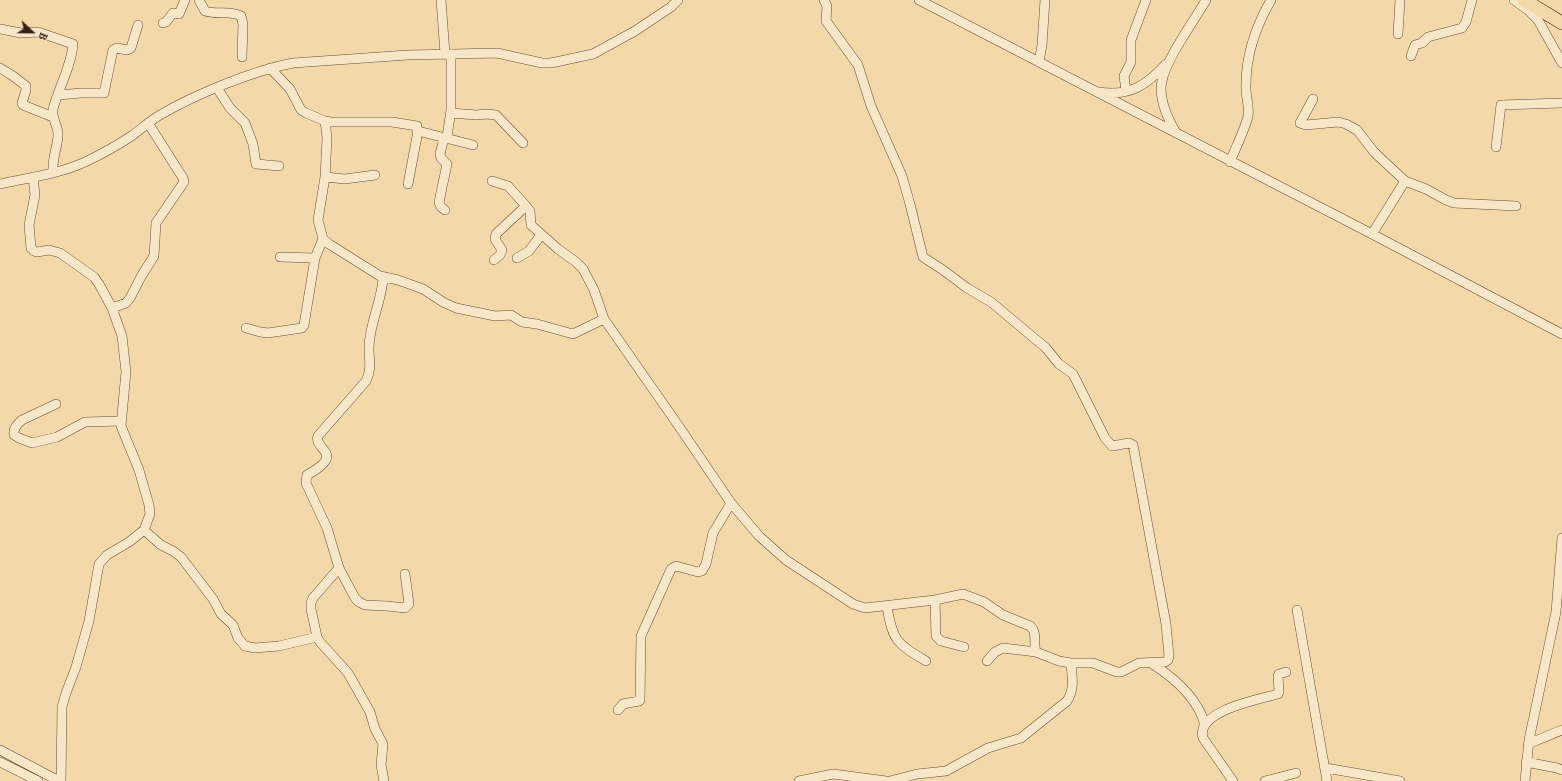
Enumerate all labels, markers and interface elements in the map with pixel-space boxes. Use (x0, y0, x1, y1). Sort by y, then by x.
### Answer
north arrow (12, 12, 52, 52)
text: B (35, 31, 51, 42)

